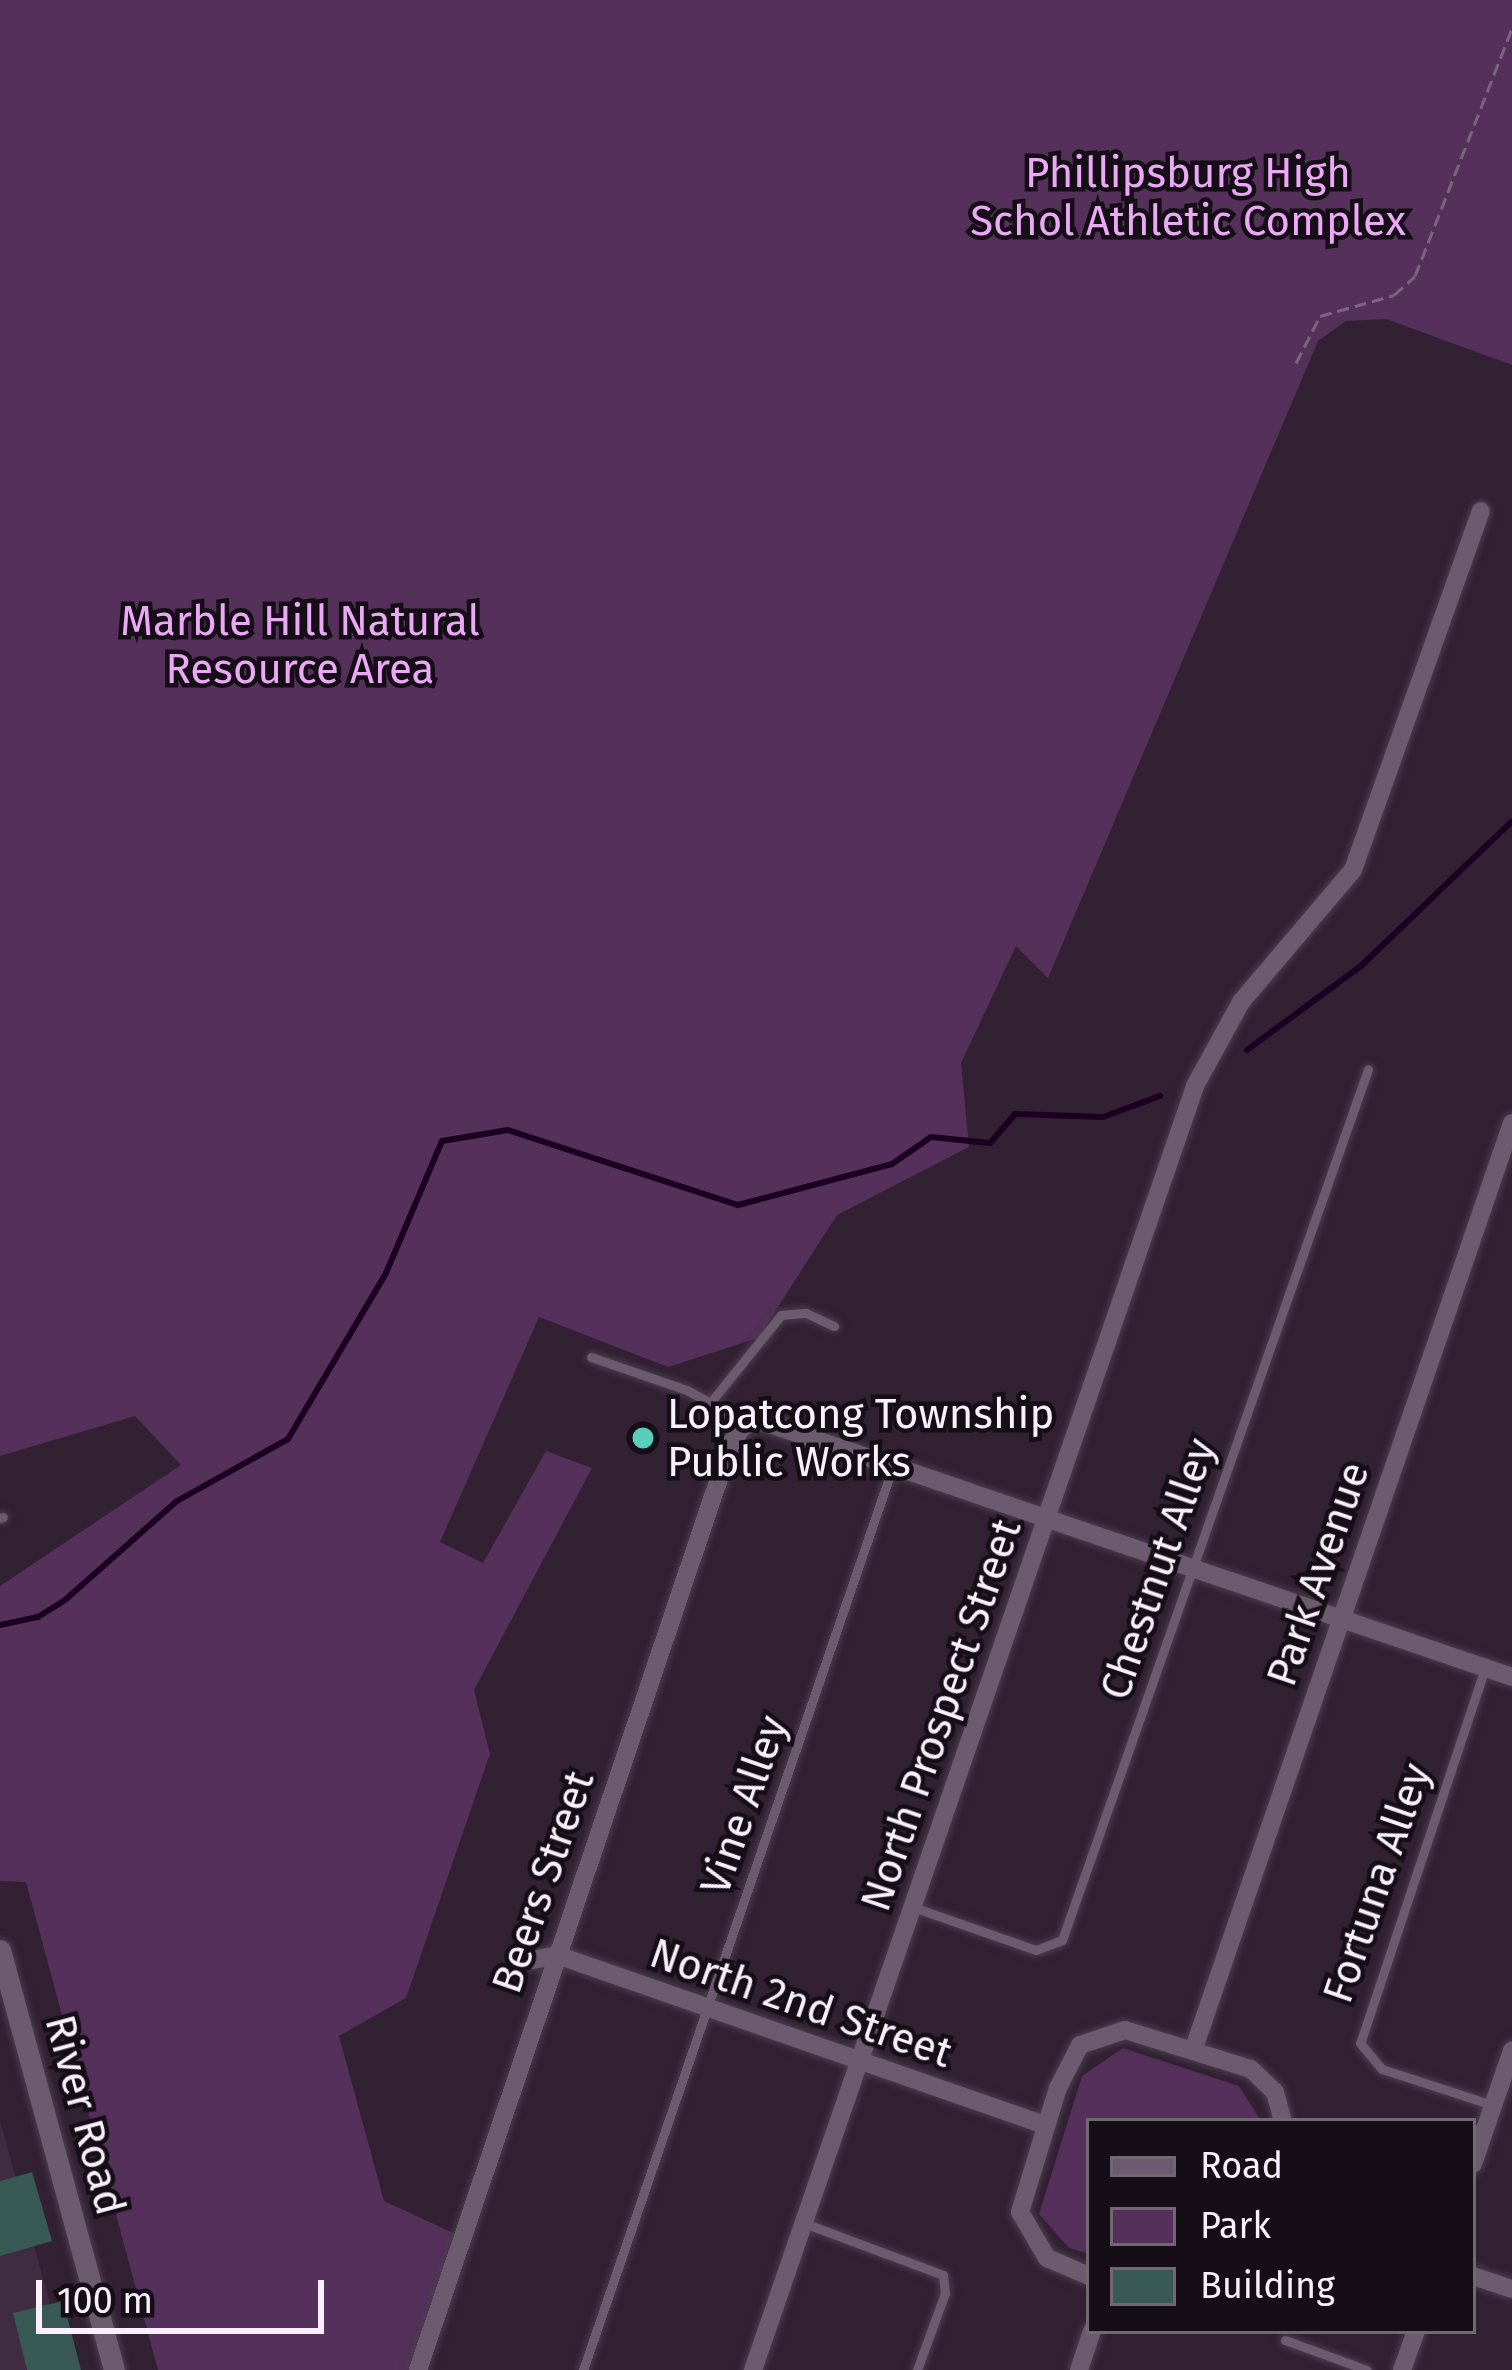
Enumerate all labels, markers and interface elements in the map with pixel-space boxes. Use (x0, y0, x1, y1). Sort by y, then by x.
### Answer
park label: Phillipsburg High Schol Athletic Complex (970, 148, 1406, 246)
park label: Marble Hill Natural Resource Area (120, 596, 480, 694)
place label: Lopatcong Township Public Works (667, 1389, 1054, 1488)
marker: Lopatcong Township Public Works (630, 1425, 656, 1451)
street label: Chestnut Alley (1090, 1432, 1226, 1706)
street label: Park Avenue (1256, 1456, 1380, 1692)
street label: North Prospect Street (850, 1512, 1032, 1918)
street label: Vine Alley (690, 1709, 798, 1901)
street label: Fortuna Alley (1312, 1757, 1442, 2009)
street label: Beers Street (481, 1764, 605, 2000)
street label: North 2nd Street (643, 1928, 959, 2078)
street label: River Road (34, 2010, 136, 2220)
legend (1086, 2118, 1476, 2334)
text: Road (1200, 2144, 1283, 2188)
text: Park (1200, 2204, 1271, 2248)
scale bar (42, 2256, 330, 2330)
text: Building (1200, 2264, 1335, 2308)
text: 100 m (57, 2279, 153, 2323)

